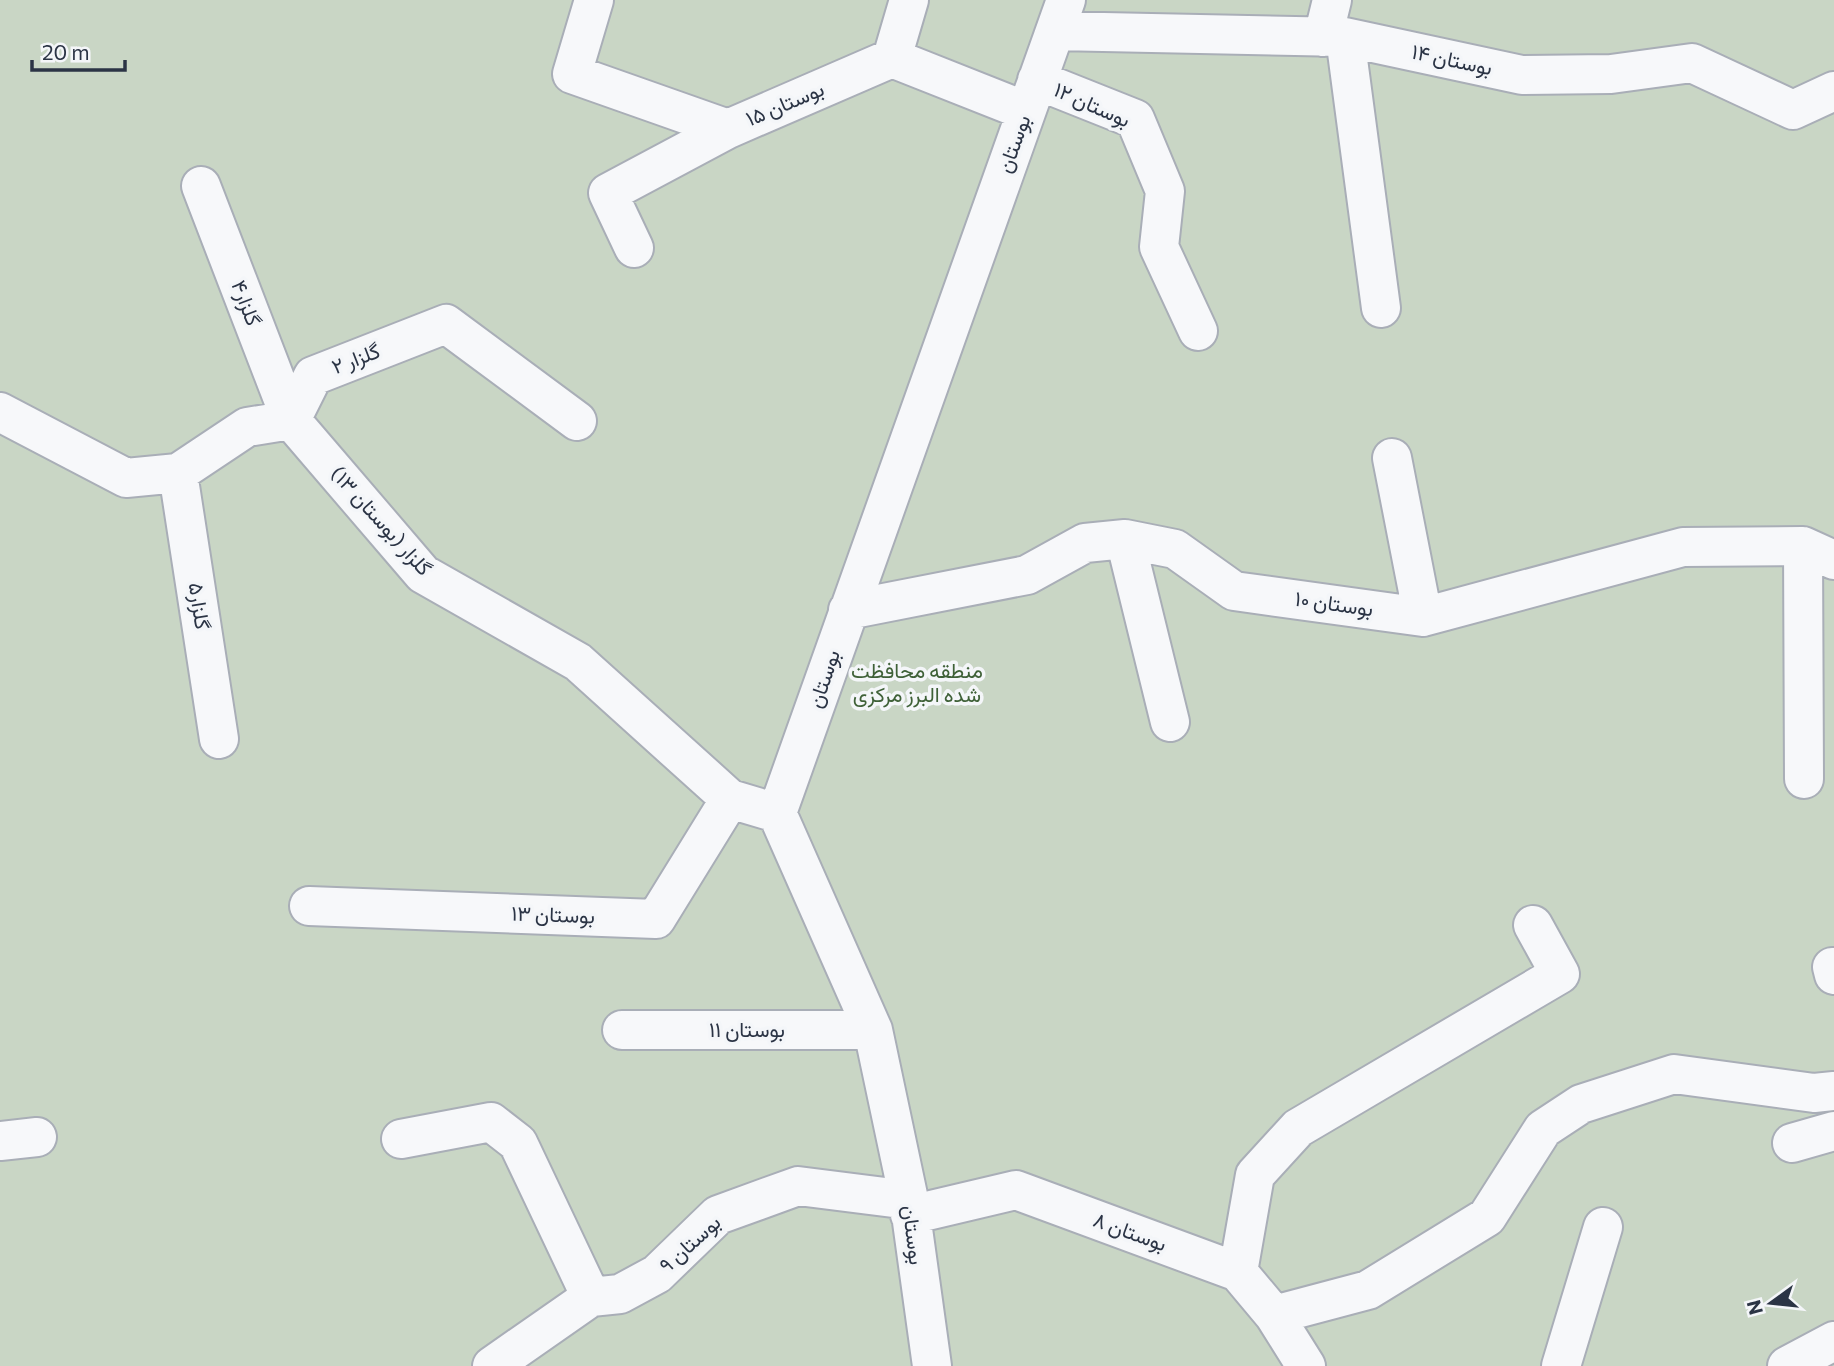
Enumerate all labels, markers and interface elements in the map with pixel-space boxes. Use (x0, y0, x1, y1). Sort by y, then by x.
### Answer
scale bar (32, 28, 124, 72)
street label: بوستان ۱۴ (1409, 38, 1495, 81)
text: 20 m (42, 39, 90, 64)
street label: بوستان ۱۵ (742, 75, 828, 132)
street label: بوستان ۱۲ (1050, 76, 1135, 133)
street label: بوستان (991, 111, 1036, 177)
street label: گلزار۴ (225, 276, 267, 329)
street label: گلزار ۲ (328, 337, 384, 380)
street label: گلزار (بوستان ۱۳) (325, 460, 438, 581)
street label: گلزار۵ (182, 581, 217, 631)
street label: بوستان ۱۰ (1293, 585, 1375, 622)
street label: بوستان (801, 646, 846, 712)
park label: منطقه محافظت شده البرز مرکزی (851, 657, 983, 708)
street label: بوستان ۱۳ (511, 900, 595, 929)
street label: بوستان ۱۱ (709, 1016, 785, 1043)
street label: بوستان (896, 1204, 931, 1266)
street label: بوستان ۸ (1090, 1206, 1171, 1257)
street label: بوستان ۹ (653, 1209, 726, 1278)
north arrow (1736, 1268, 1806, 1338)
text: N (1741, 1298, 1767, 1317)

